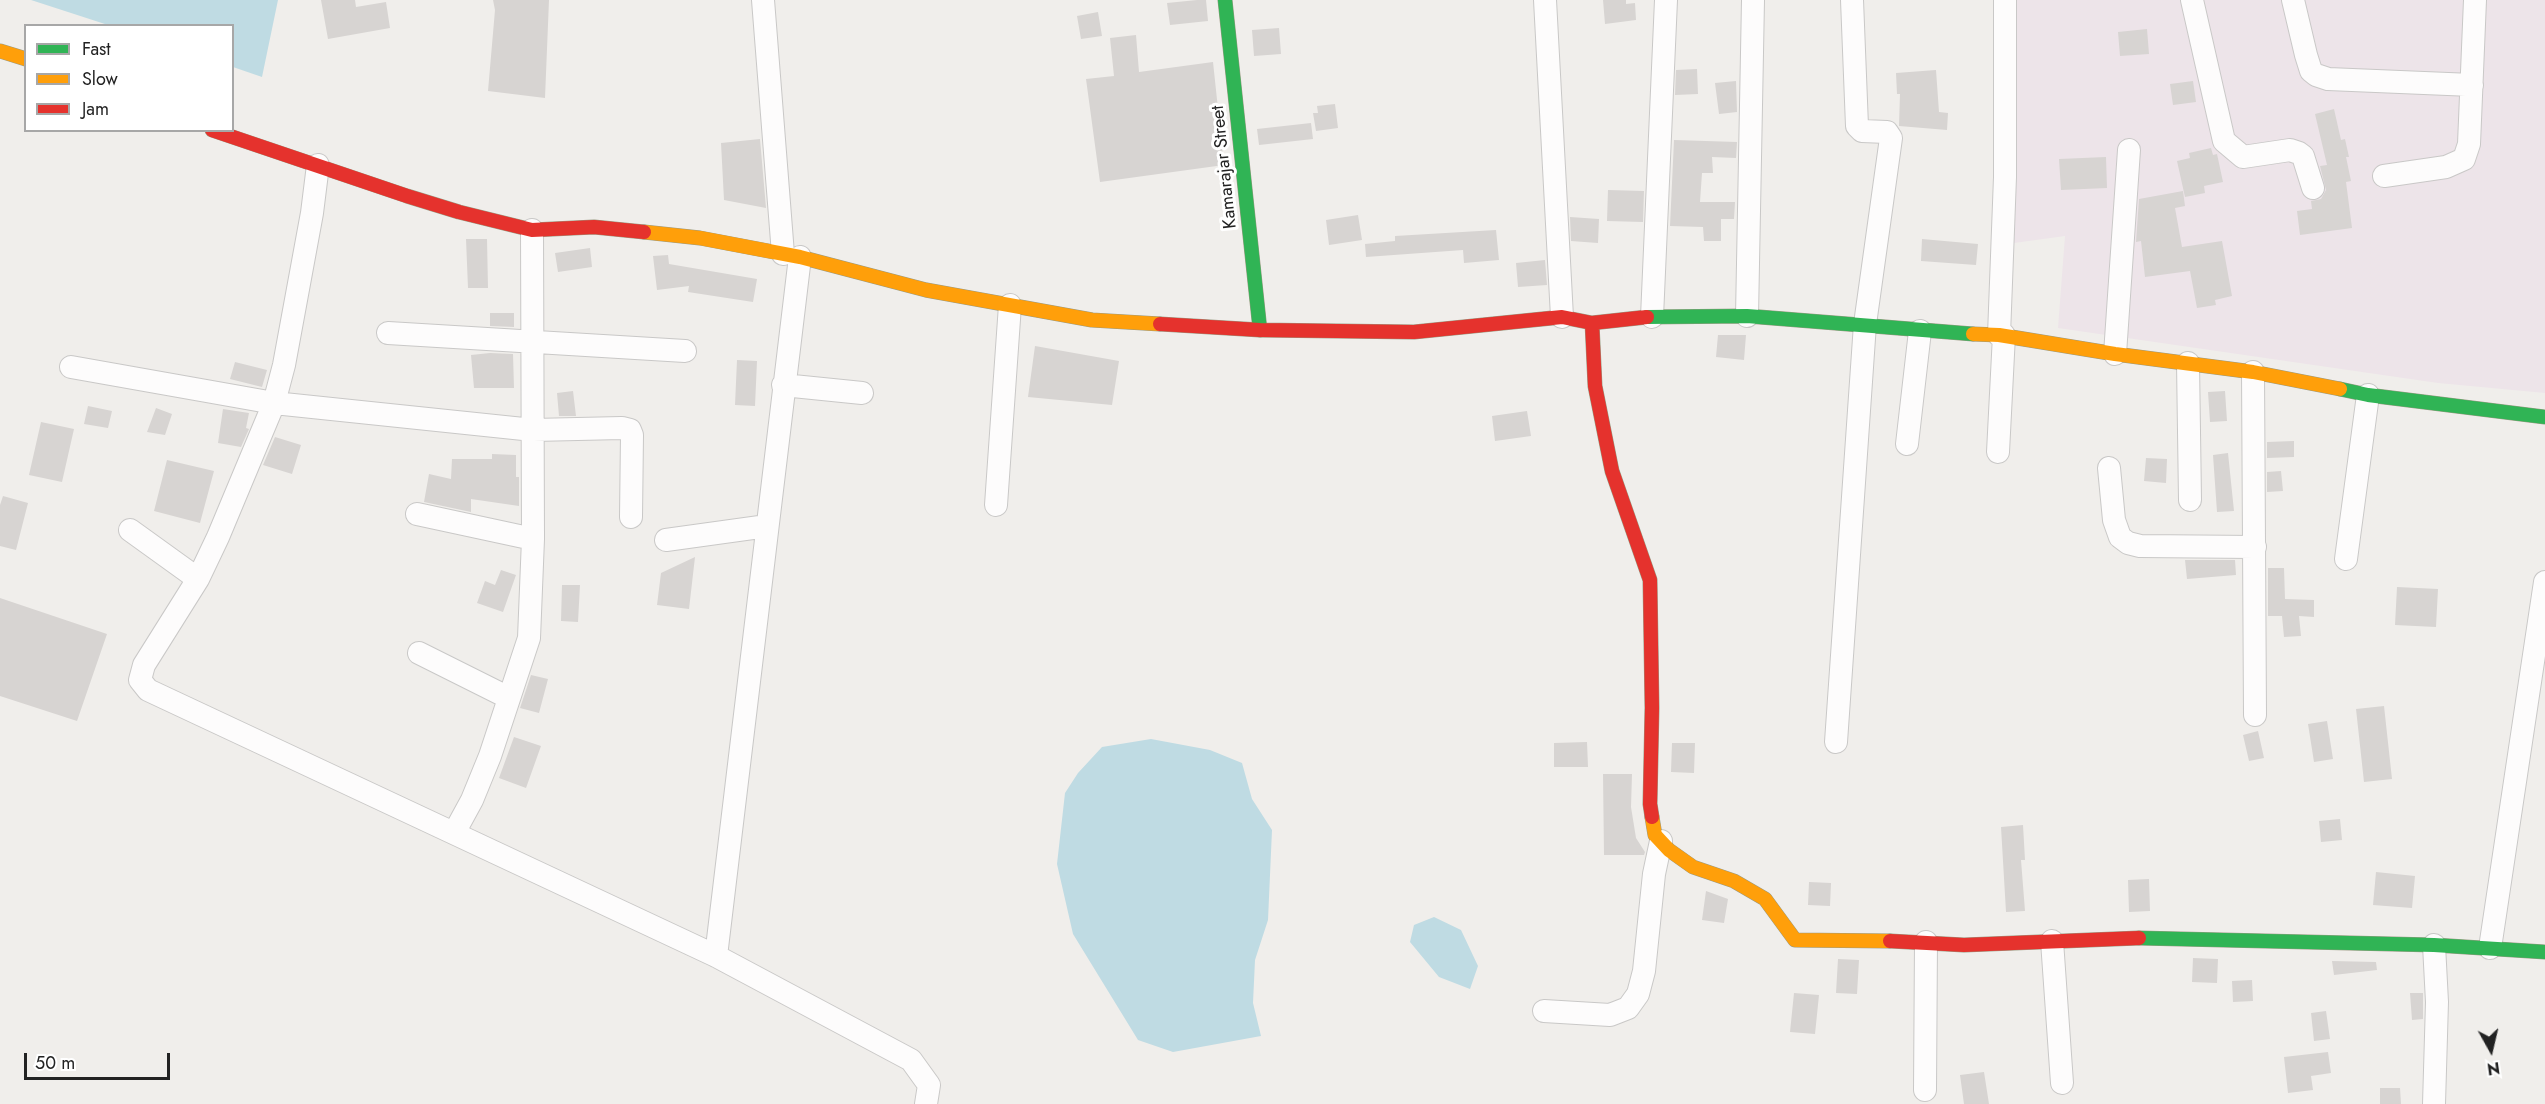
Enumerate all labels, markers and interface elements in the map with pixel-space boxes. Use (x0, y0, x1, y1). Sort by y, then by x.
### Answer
legend (24, 24, 234, 132)
text: Fast (82, 36, 111, 62)
text: Slow (82, 66, 118, 92)
text: Jam (82, 96, 109, 122)
street label: Kamarajar Street (1208, 104, 1242, 230)
north arrow (2461, 1020, 2521, 1080)
scale bar (27, 1041, 172, 1079)
text: 50 m (35, 1050, 75, 1076)
text: N (2486, 1056, 2501, 1081)

